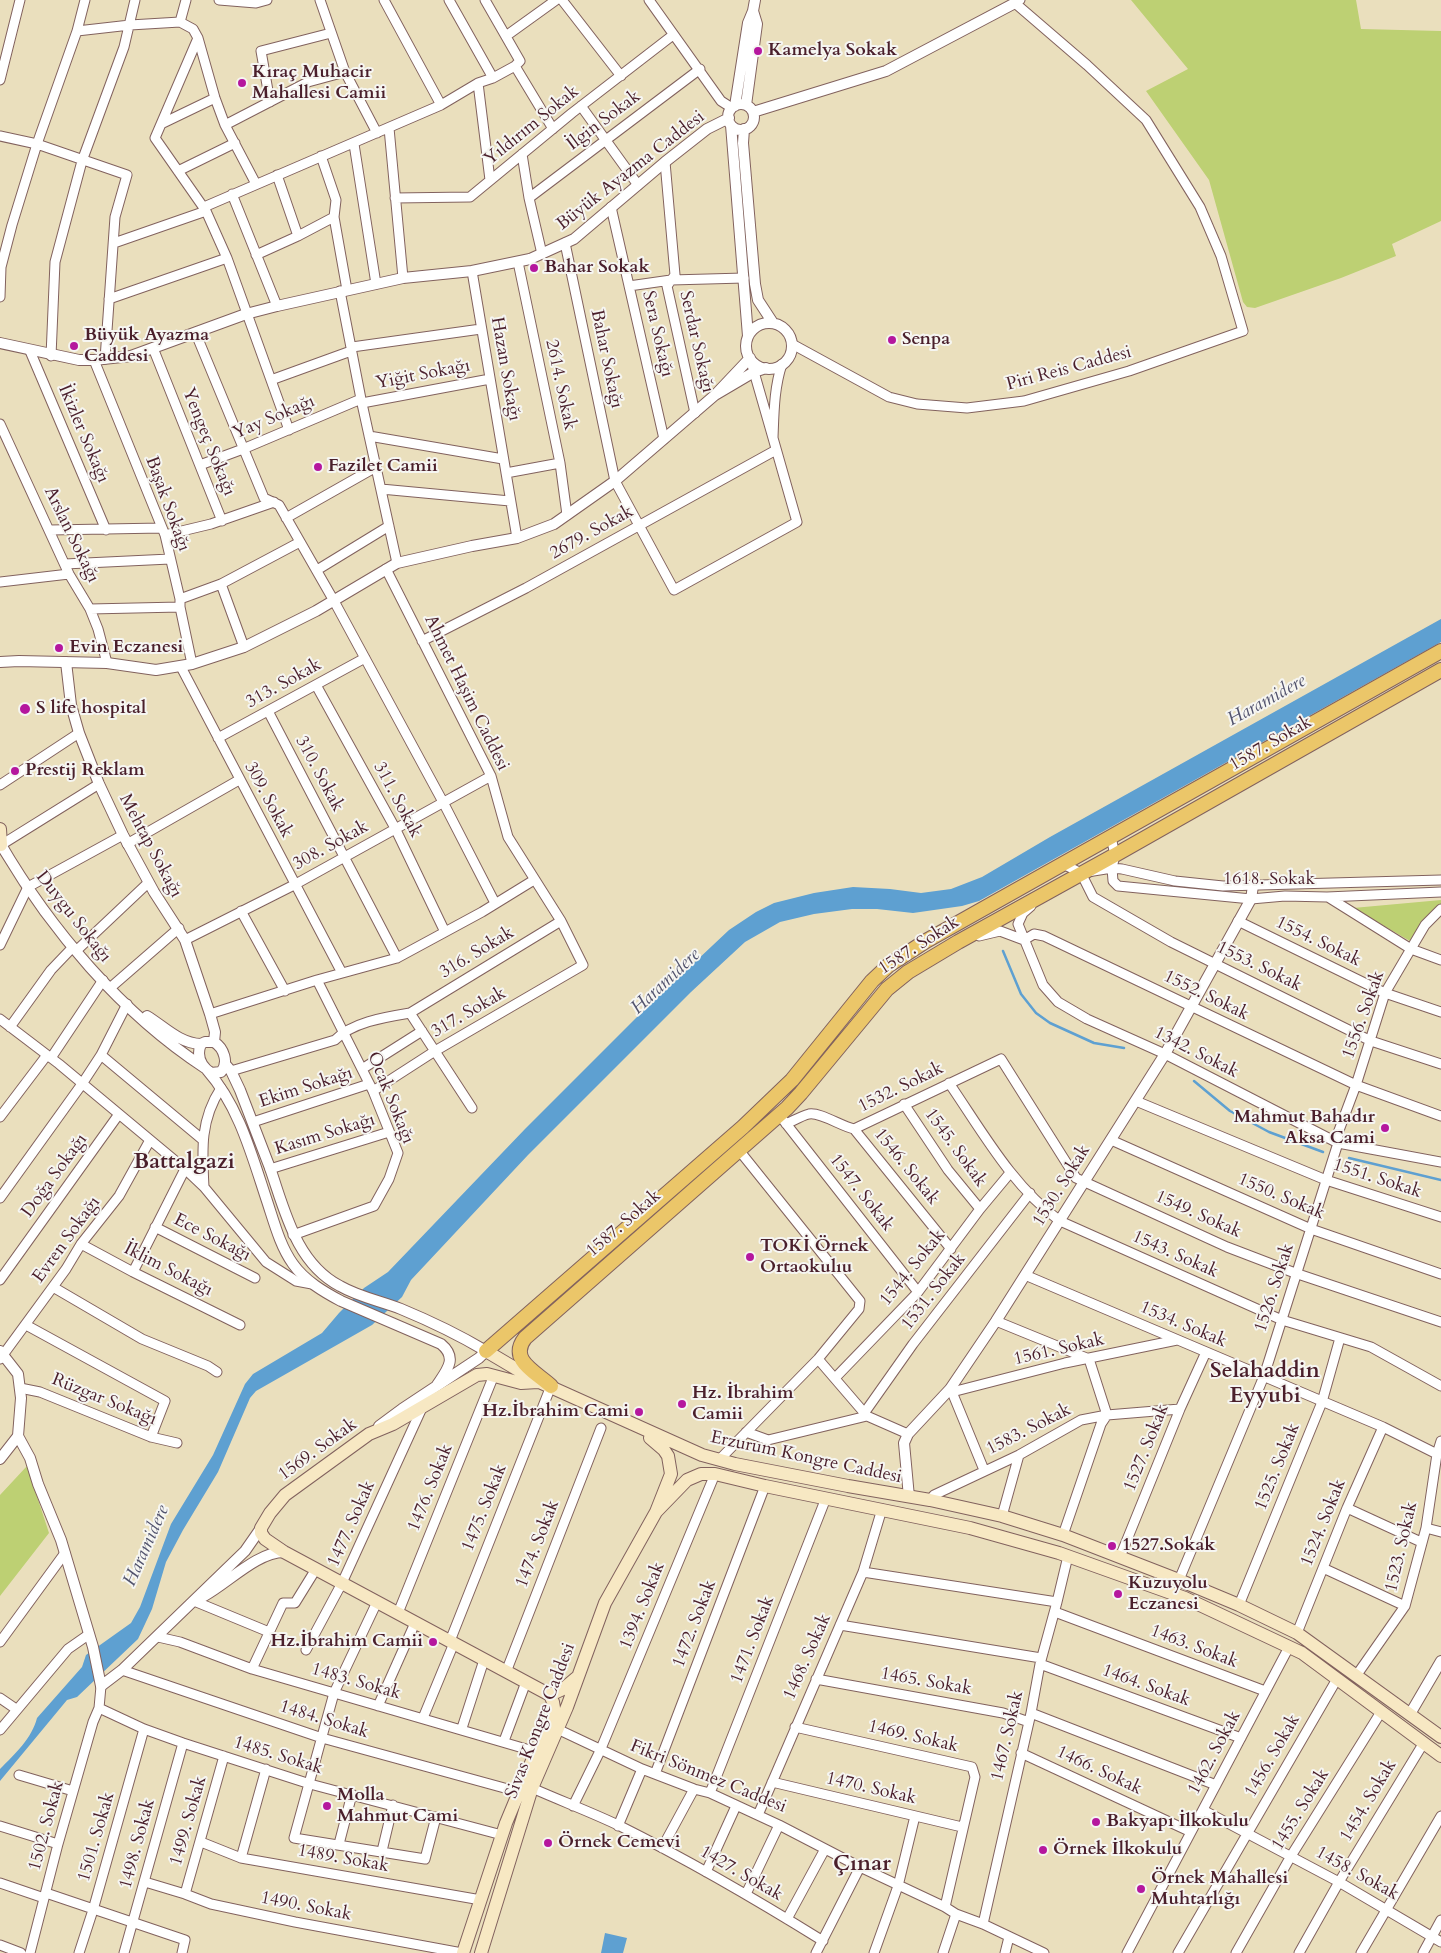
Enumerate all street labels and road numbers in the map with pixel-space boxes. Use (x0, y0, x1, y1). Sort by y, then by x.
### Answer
street label: Yıldırım Sokak (480, 81, 584, 171)
street label: İlgin Sokak (563, 86, 645, 156)
street label: Büyük Ayazma Caddesi (553, 107, 709, 235)
street label: Sera Sokağı (637, 289, 677, 379)
street label: Serdar Sokağı (674, 289, 718, 395)
street label: Bahar Sokağı (585, 308, 627, 410)
street label: Hazan Sokağı (485, 315, 525, 423)
street label: 2614. Sokak (540, 338, 580, 432)
street label: Piri Reis Caddesi (1004, 342, 1134, 396)
street label: Yiğit Sokağı (374, 355, 472, 395)
street label: İkizler Sokağı (53, 382, 113, 486)
street label: Yengeç Sokağı (177, 385, 239, 499)
street label: Yay Sokağı (230, 391, 318, 445)
street label: Başak Sokağı (140, 454, 194, 554)
street label: Arslan Sokağı (38, 483, 104, 587)
street label: 2679. Sokak (546, 501, 638, 565)
street label: Ahmet Haşim Caddesi (419, 612, 513, 774)
street label: 313. Sokak (243, 654, 325, 714)
street label: 1587. Sokak (1226, 712, 1316, 776)
street label: 310. Sokak (290, 732, 348, 816)
street label: 309. Sokak (239, 758, 297, 842)
street label: 311. Sokak (368, 758, 426, 842)
street label: Mehtap Sokağı (114, 791, 186, 901)
street label: 308. Sokak (290, 816, 372, 876)
street label: Duygu Sokağı (31, 867, 115, 967)
street label: 1618. Sokak (1223, 869, 1315, 891)
street label: 1587. Sokak (875, 912, 963, 980)
street label: 1554. Sokak (1272, 912, 1364, 972)
street label: 316. Sokak (436, 922, 518, 984)
street label: 1553. Sokak (1213, 937, 1305, 997)
street label: 1552. Sokak (1160, 966, 1252, 1026)
street label: 1556. Sokak (1338, 968, 1390, 1062)
street label: 317. Sokak (428, 983, 510, 1043)
street label: 1342. Sokak (1150, 1022, 1242, 1084)
street label: Ocak Sokağı (362, 1049, 418, 1147)
street label: 1532. Sokak (855, 1058, 947, 1118)
street label: Ekim Sokağı (256, 1063, 356, 1113)
street label: 1545. Sokak (919, 1104, 991, 1192)
street label: Kasım Sokağı (272, 1110, 378, 1160)
street label: 1546. Sokak (869, 1124, 943, 1210)
street label: Doğa Sokağı (17, 1130, 93, 1222)
street label: 1530. Sokak (1028, 1141, 1096, 1231)
street label: 1547. Sokak (824, 1150, 898, 1236)
street label: 1551. Sokak (1330, 1155, 1424, 1203)
street label: 1550. Sokak (1234, 1169, 1328, 1225)
street label: 1587. Sokak (582, 1186, 666, 1262)
street label: 1549. Sokak (1152, 1186, 1244, 1244)
street label: Evren Sokağı (28, 1193, 106, 1287)
street label: Ece Sokağı (170, 1209, 254, 1267)
street label: 1544. Sokak (876, 1225, 950, 1311)
street label: 1543. Sokak (1129, 1226, 1221, 1284)
street label: İklim Sokağı (120, 1238, 216, 1302)
street label: 1526. Sokak (1251, 1241, 1299, 1335)
street label: 1531. Sokak (897, 1249, 971, 1335)
street label: 1534. Sokak (1136, 1297, 1230, 1353)
street label: 1561. Sokak (1012, 1329, 1106, 1371)
street label: Rüzgar Sokağı (49, 1369, 159, 1431)
street label: 1583. Sokak (983, 1399, 1075, 1461)
street label: 1527. Sokak (1120, 1401, 1174, 1495)
street label: 1569. Sokak (274, 1414, 362, 1486)
street label: 1525. Sokak (1251, 1420, 1305, 1514)
street label: Erzurum Kongre Caddesi (708, 1427, 904, 1489)
street label: 1476. Sokak (404, 1441, 458, 1535)
street label: 1475. Sokak (458, 1461, 512, 1555)
street label: 1524. Sokak (1297, 1476, 1351, 1570)
street label: 1477. Sokak (323, 1478, 381, 1570)
street label: 1474. Sokak (511, 1497, 565, 1591)
street label: 1523. Sokak (1381, 1500, 1423, 1594)
street label: 1394. Sokak (616, 1559, 670, 1653)
street label: 1472. Sokak (668, 1577, 722, 1671)
street label: 1471. Sokak (726, 1593, 780, 1687)
street label: 1468. Sokak (779, 1611, 837, 1703)
street label: 1463. Sokak (1147, 1620, 1241, 1674)
street label: Sivas Kongre Caddesi (501, 1640, 581, 1802)
street label: 1483. Sokak (309, 1659, 403, 1705)
street label: 1464. Sokak (1099, 1660, 1193, 1712)
street label: 1465. Sokak (879, 1663, 973, 1701)
street label: 1467. Sokak (987, 1689, 1029, 1783)
street label: 1484. Sokak (277, 1696, 371, 1744)
street label: 1462. Sokak (1184, 1707, 1246, 1799)
street label: 1456. Sokak (1241, 1711, 1305, 1801)
street label: 1469. Sokak (866, 1716, 960, 1758)
street label: 1485. Sokak (231, 1732, 325, 1780)
street label: Fikri Sönmez Caddesi (627, 1736, 789, 1818)
street label: 1466. Sokak (1053, 1742, 1145, 1800)
street label: 1454. Sokak (1336, 1756, 1402, 1846)
street label: 1455. Sokak (1267, 1765, 1335, 1855)
street label: 1470. Sokak (824, 1768, 918, 1810)
street label: 1499. Sokak (166, 1774, 212, 1868)
street label: 1502. Sokak (25, 1779, 69, 1873)
street label: 1501. Sokak (74, 1790, 120, 1884)
street label: 1498. Sokak (116, 1797, 160, 1891)
street label: 1489. Sokak (296, 1840, 390, 1878)
street label: 1427. Sokak (696, 1842, 786, 1906)
street label: 1458. Sokak (1311, 1842, 1403, 1906)
street label: 1490. Sokak (259, 1888, 353, 1926)

